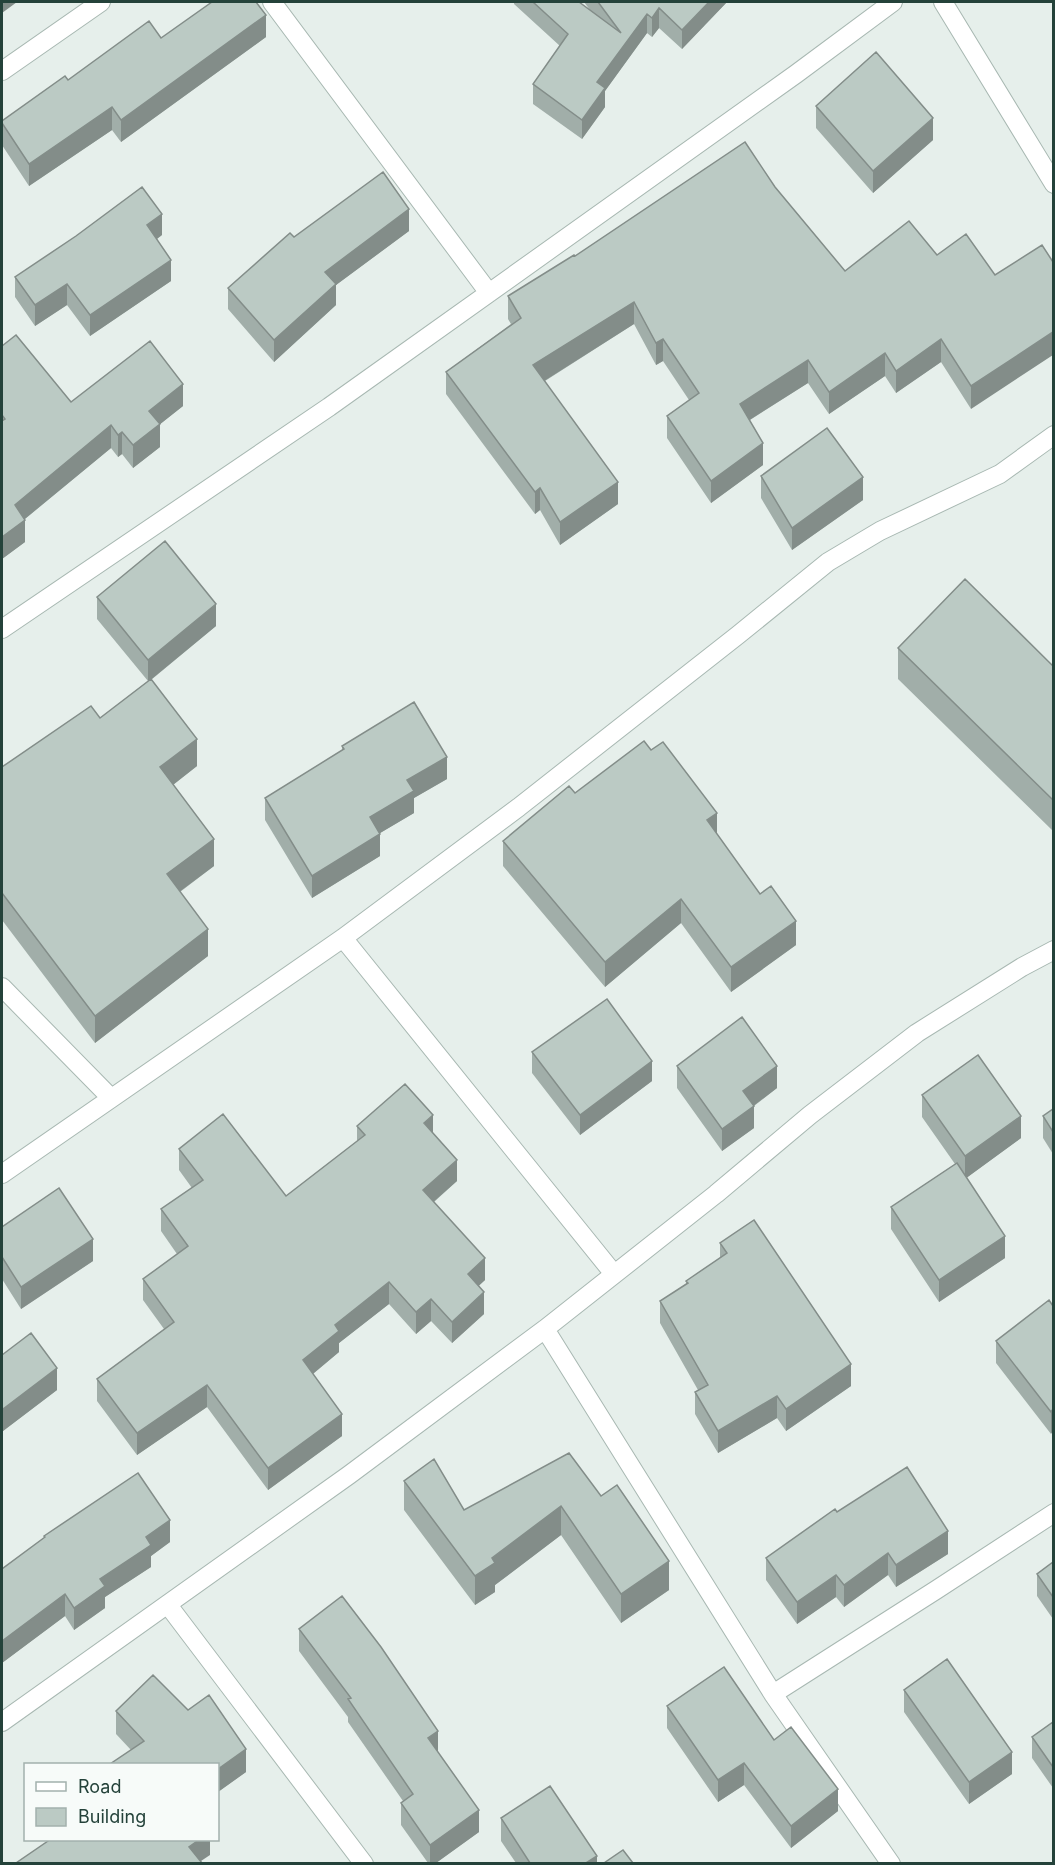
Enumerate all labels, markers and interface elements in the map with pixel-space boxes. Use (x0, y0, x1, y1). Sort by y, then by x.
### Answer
legend (24, 1763, 219, 1841)
text: Road (78, 1776, 121, 1797)
text: Building (78, 1806, 146, 1827)

